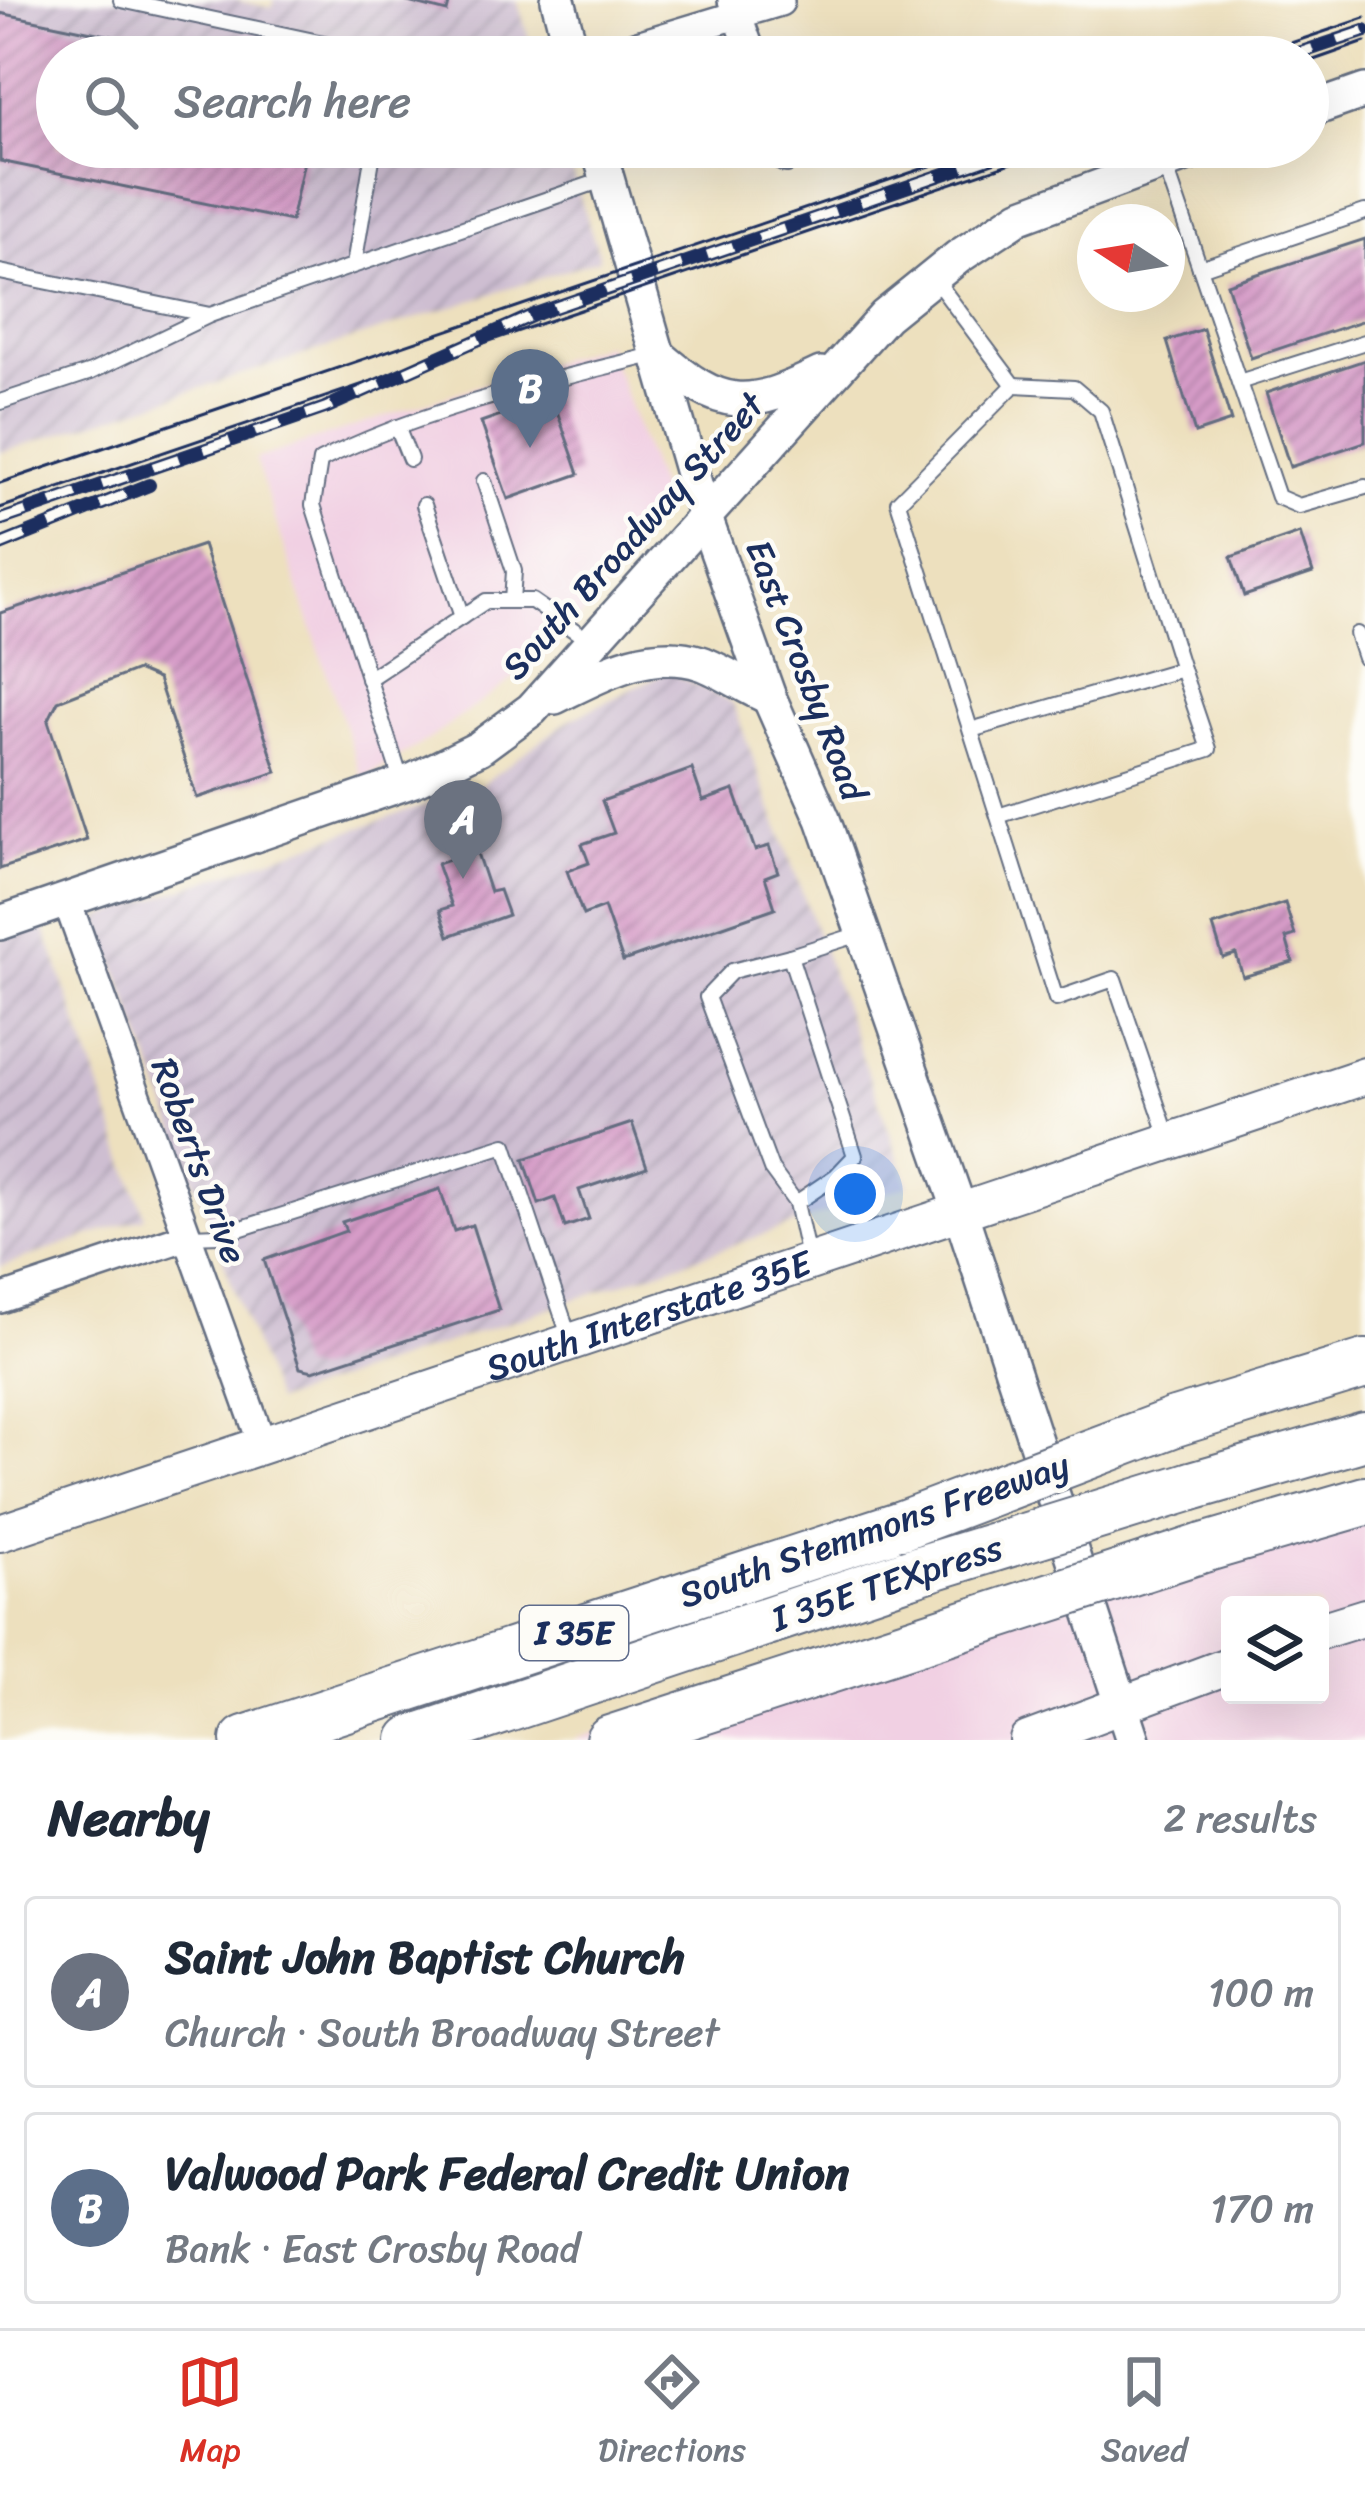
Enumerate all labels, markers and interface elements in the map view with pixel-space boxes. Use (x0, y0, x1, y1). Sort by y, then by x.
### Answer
search box (36, 36, 1329, 168)
text: Search here (174, 62, 411, 142)
icon: search (78, 69, 144, 135)
north arrow (1077, 204, 1185, 312)
pin: B (491, 349, 569, 448)
street label: South Broadway Street (492, 383, 774, 689)
street label: East Crosby Road (727, 530, 886, 813)
pin: A (424, 780, 502, 879)
street label: Roberts Drive (132, 1049, 266, 1273)
your location (825, 1164, 885, 1224)
street label: South Interstate 35E (477, 1231, 822, 1400)
street label: South Stemmons Freeway (670, 1433, 1078, 1627)
street label: I 35E TEXpress (762, 1515, 1011, 1651)
map controls (1221, 1596, 1329, 1704)
button: layers (1221, 1596, 1329, 1704)
road number: I 35E (520, 1606, 628, 1660)
text: Nearby (48, 1773, 209, 1863)
text: 2 results (1163, 1784, 1317, 1853)
text: Saint John Baptist Church (165, 1918, 685, 1998)
text: A (77, 1958, 103, 2027)
text: 100 m (1208, 1958, 1314, 2027)
text: Church · South Broadway Street (165, 1998, 719, 2067)
text: Valwood Park Federal Credit Union (165, 2134, 849, 2214)
text: B (78, 2174, 102, 2243)
text: 170 m (1210, 2174, 1314, 2243)
text: Bank · East Crosby Road (165, 2214, 580, 2283)
tab: Map (177, 2349, 243, 2479)
tab: Directions (598, 2349, 746, 2479)
tab: Saved (1101, 2349, 1188, 2479)

